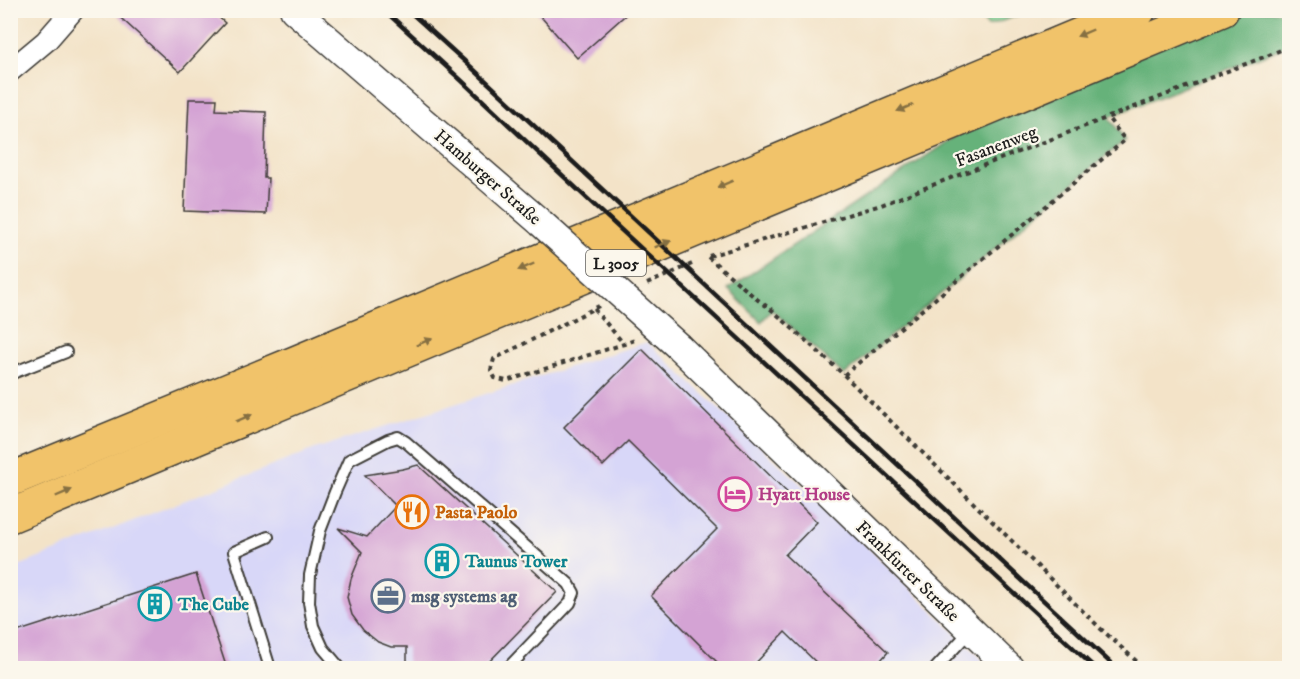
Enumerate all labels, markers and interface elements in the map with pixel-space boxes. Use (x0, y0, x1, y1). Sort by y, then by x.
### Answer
one-way arrow (1076, 29, 1094, 38)
one-way arrow (896, 104, 914, 113)
street label: Fasanenweg (952, 121, 1040, 173)
street label: Hamburger Straße (429, 125, 545, 230)
one-way arrow (716, 179, 734, 189)
one-way arrow (654, 239, 672, 249)
road number: L 3005 (586, 250, 646, 276)
one-way arrow (517, 262, 534, 271)
one-way arrow (416, 338, 433, 347)
one-way arrow (236, 413, 254, 423)
hotel icon: Hyatt House (717, 476, 753, 512)
place label: Hyatt House (758, 484, 851, 506)
one-way arrow (56, 488, 74, 498)
restaurant icon: Pasta Paolo (394, 494, 430, 530)
place label: Pasta Paolo (435, 502, 518, 524)
street label: Frankfurter Straße (851, 517, 964, 627)
building icon: Taunus Tower (424, 543, 460, 579)
place label: Taunus Tower (464, 551, 568, 573)
office icon: msg systems ag (370, 578, 406, 614)
building icon: The Cube (137, 586, 173, 622)
place label: msg systems ag (411, 586, 518, 608)
place label: The Cube (177, 594, 249, 616)

